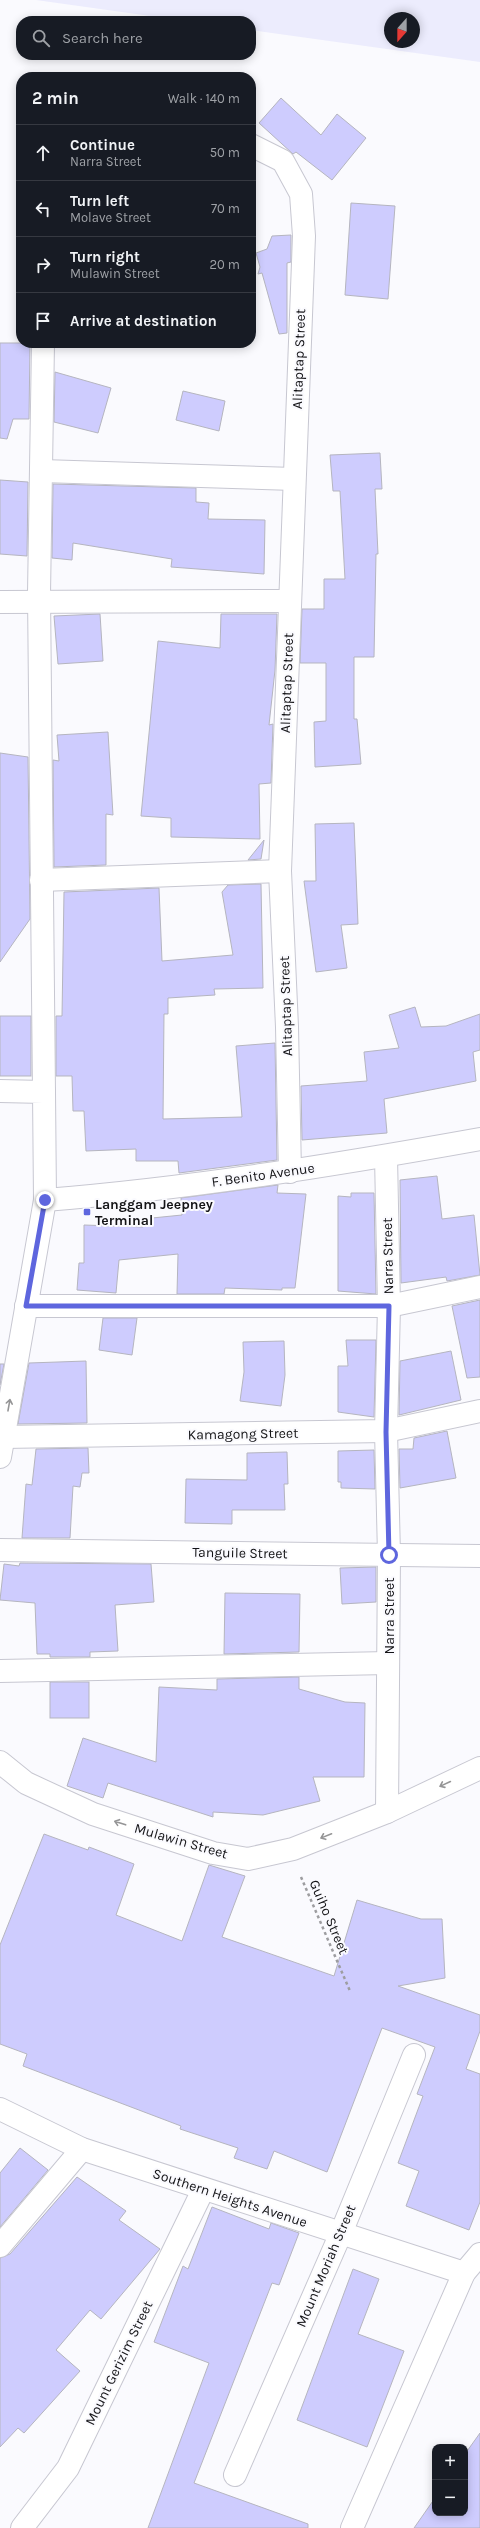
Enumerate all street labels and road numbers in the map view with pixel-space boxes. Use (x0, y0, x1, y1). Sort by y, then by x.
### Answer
street label: Alitaptap Street (289, 309, 309, 409)
street label: Alitaptap Street (277, 633, 297, 733)
street label: Alitaptap Street (276, 956, 296, 1056)
street label: F. Benito Avenue (210, 1159, 316, 1191)
street label: Narra Street (379, 1217, 397, 1295)
street label: Kamagong Street (188, 1425, 298, 1443)
street label: Tanguile Street (192, 1544, 288, 1562)
street label: Narra Street (381, 1578, 398, 1654)
street label: Mulawin Street (132, 1820, 230, 1862)
street label: Guiho Street (306, 1877, 352, 1957)
street label: Southern Heights Avenue (151, 2165, 309, 2231)
street label: Mount Moriah Street (292, 2202, 360, 2330)
street label: Mount Gerizim Street (82, 2298, 156, 2428)

